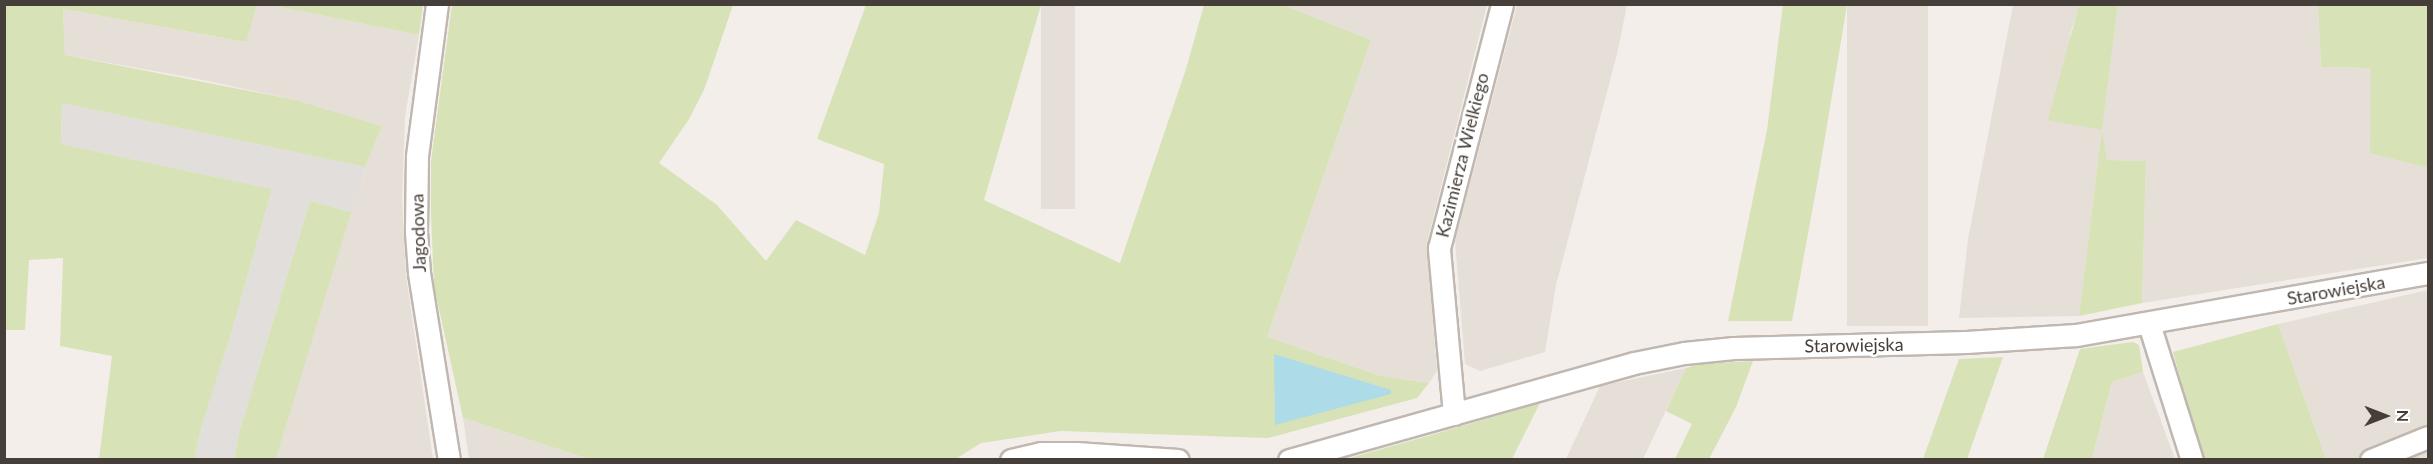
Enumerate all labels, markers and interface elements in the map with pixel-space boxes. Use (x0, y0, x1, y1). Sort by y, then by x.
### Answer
street label: Kazimierza Wielkiego (1431, 70, 1493, 240)
street label: Jagodowa (406, 193, 430, 273)
street label: Starowiejska (2285, 271, 2387, 309)
street label: Starowiejska (1804, 333, 1904, 357)
north arrow (2355, 386, 2415, 446)
text: N (2394, 410, 2413, 422)

